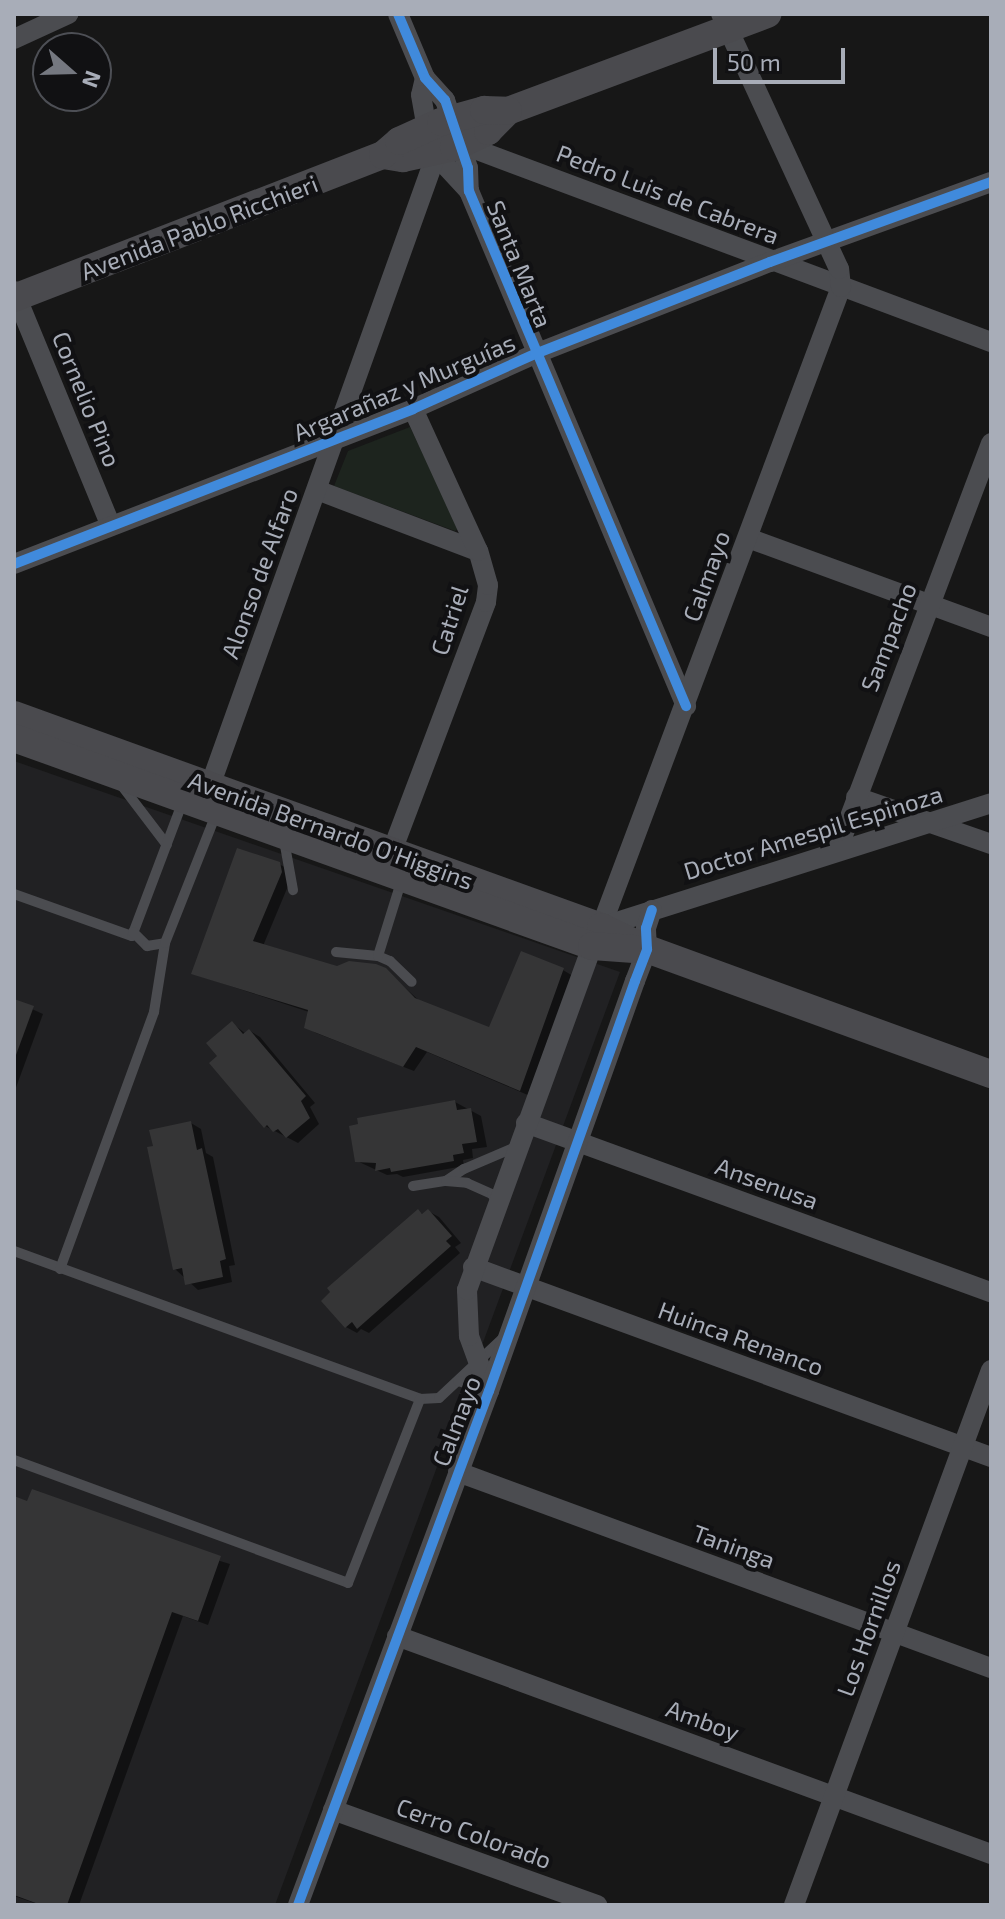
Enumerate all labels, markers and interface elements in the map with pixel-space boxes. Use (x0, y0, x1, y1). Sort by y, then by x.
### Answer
north arrow (32, 32, 112, 112)
scale bar (717, 32, 849, 82)
text: 50 m (727, 47, 781, 76)
text: N (78, 68, 108, 91)
street label: Pedro Luis de Cabrera (553, 138, 783, 250)
street label: Avenida Pablo Ricchieri (76, 168, 322, 286)
street label: Santa Marta (481, 196, 559, 332)
street label: Cornelio Pino (47, 327, 127, 471)
street label: Argarañaz y Murguías (288, 327, 520, 447)
street label: Alonso de Alfaro (215, 484, 303, 662)
street label: Calmayo (676, 527, 736, 625)
street label: Sampacho (854, 579, 922, 695)
street label: Catriel (424, 582, 474, 658)
street label: Avenida Bernardo O'Higgins (185, 765, 477, 895)
street label: Doctor Amespil Espinoza (679, 779, 947, 885)
street label: Ansenusa (712, 1151, 822, 1215)
street label: Huinca Renanco (654, 1295, 828, 1381)
street label: Calmayo (426, 1372, 486, 1470)
street label: Taninga (689, 1518, 779, 1574)
street label: Los Hornillos (830, 1556, 906, 1700)
street label: Amboy (662, 1694, 744, 1746)
street label: Cerro Colorado (393, 1792, 555, 1874)

